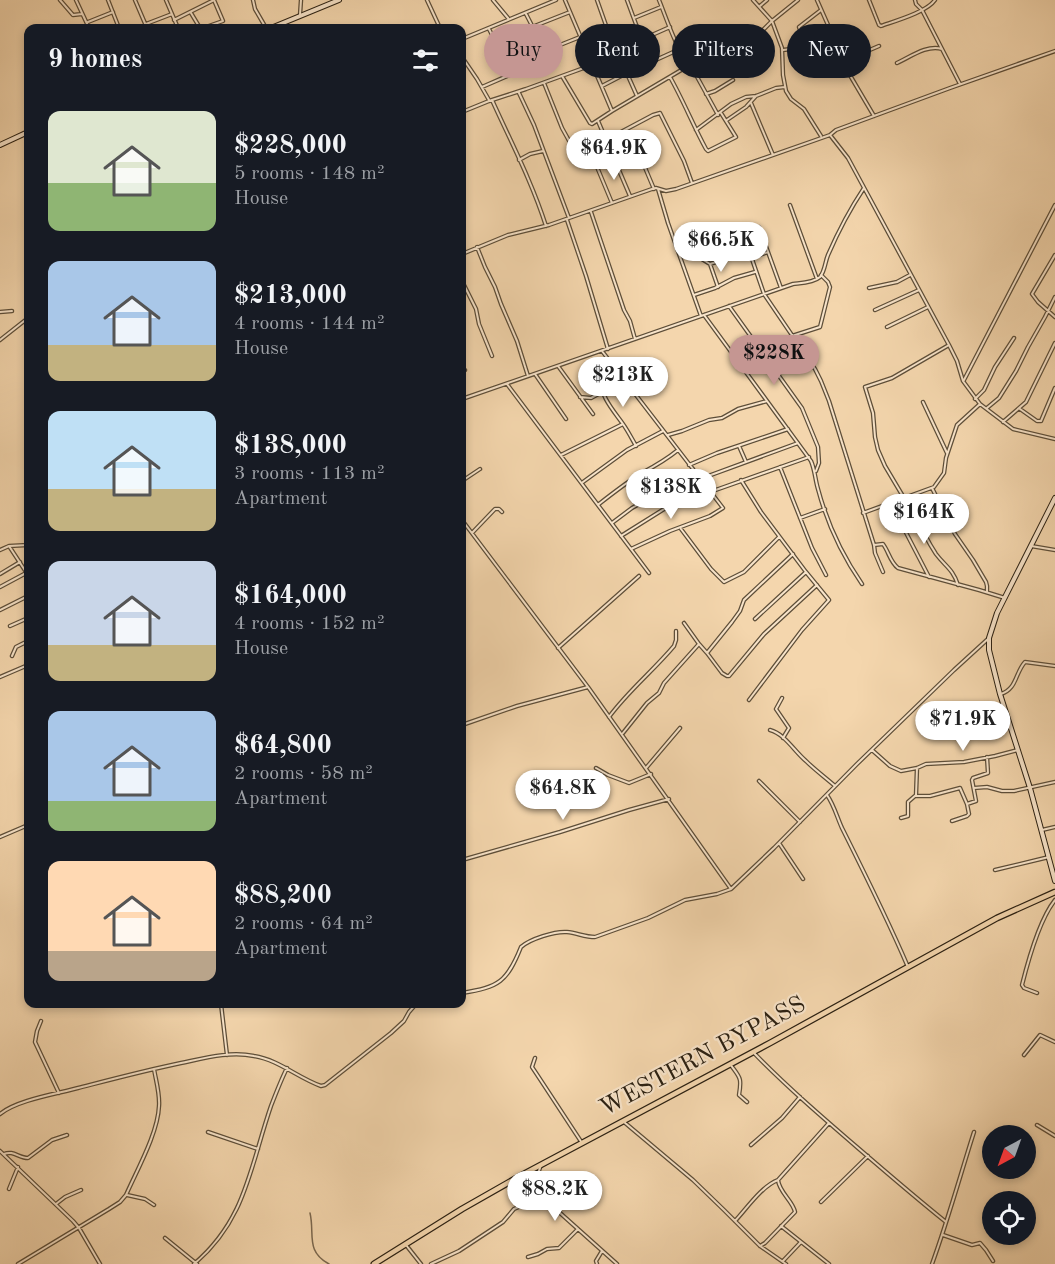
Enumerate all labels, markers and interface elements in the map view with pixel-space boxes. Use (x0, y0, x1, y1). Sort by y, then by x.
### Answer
chip: Buy (484, 24, 563, 78)
chip: Rent (575, 24, 660, 78)
chip: Filters (672, 24, 775, 78)
chip: New (787, 24, 871, 78)
icon: filters (409, 44, 442, 77)
text: 9 homes (48, 47, 142, 73)
pin: $64.9K (565, 130, 663, 181)
text: $228,000 (234, 133, 347, 159)
icon: home (96, 135, 168, 207)
text: $64.9K (580, 139, 648, 159)
text: 5 rooms · 148 m² (234, 164, 384, 184)
text: House (234, 189, 288, 209)
pin: $66.5K (672, 222, 770, 273)
text: $66.5K (687, 231, 755, 251)
text: $213,000 (234, 283, 347, 309)
icon: home (96, 285, 168, 357)
text: 4 rooms · 144 m² (234, 314, 384, 334)
pin: $228K (732, 335, 816, 386)
text: House (234, 339, 288, 359)
text: $228K (743, 344, 805, 364)
pin: $213K (581, 357, 665, 408)
text: $213K (592, 366, 654, 386)
text: $138,000 (234, 433, 347, 459)
icon: home (96, 435, 168, 507)
text: 3 rooms · 113 m² (234, 464, 384, 484)
pin: $138K (629, 469, 713, 520)
text: $138K (640, 478, 702, 498)
text: Apartment (234, 489, 328, 509)
pin: $164K (882, 494, 966, 545)
text: $164K (893, 503, 955, 523)
text: $164,000 (234, 583, 347, 609)
icon: home (96, 585, 168, 657)
text: 4 rooms · 152 m² (234, 614, 384, 634)
text: House (234, 639, 288, 659)
pin: $71.9K (914, 701, 1012, 752)
text: $71.9K (929, 710, 997, 730)
text: $64,800 (234, 733, 332, 759)
icon: home (96, 735, 168, 807)
text: 2 rooms · 58 m² (234, 764, 373, 784)
pin: $64.8K (514, 770, 612, 821)
text: $64.8K (529, 779, 597, 799)
text: Apartment (234, 789, 328, 809)
text: $88,200 (234, 883, 332, 909)
icon: home (96, 885, 168, 957)
text: 2 rooms · 64 m² (234, 914, 373, 934)
text: Apartment (234, 939, 328, 959)
street label: WESTERN BYPASS (596, 993, 810, 1121)
north arrow (982, 1125, 1036, 1179)
map controls (982, 1125, 1036, 1245)
pin: $88.2K (506, 1171, 604, 1222)
text: $88.2K (521, 1180, 589, 1200)
button: locate (982, 1191, 1036, 1245)

